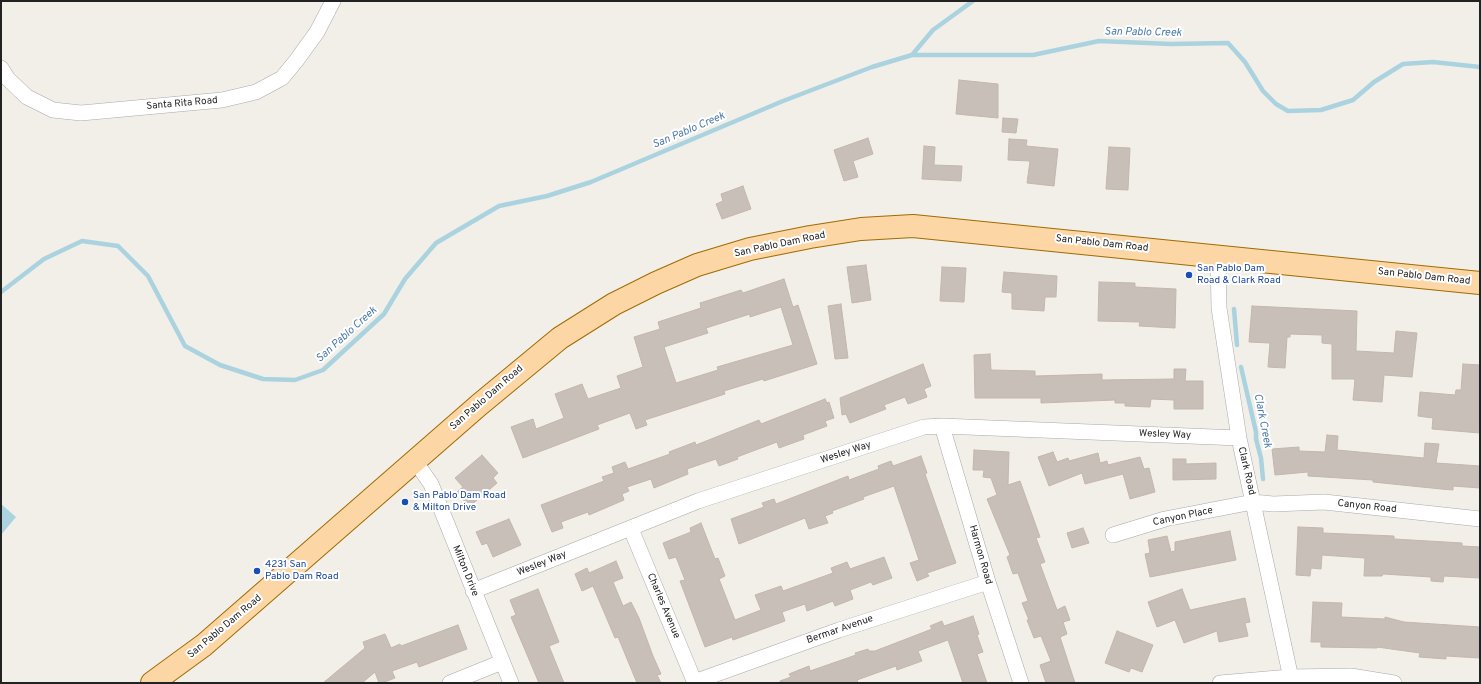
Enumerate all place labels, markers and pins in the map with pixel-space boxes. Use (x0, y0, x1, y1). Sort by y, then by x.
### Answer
place label: San Pablo Dam Road & Clark Road (1197, 263, 1281, 286)
marker: San Pablo Dam Road & Clark Road (1184, 270, 1194, 280)
place label: San Pablo Dam Road & Milton Drive (413, 490, 506, 514)
marker: San Pablo Dam Road & Milton Drive (400, 497, 410, 507)
place label: 4231 San Pablo Dam Road (265, 559, 339, 582)
marker: 4231 San Pablo Dam Road (252, 566, 262, 576)

